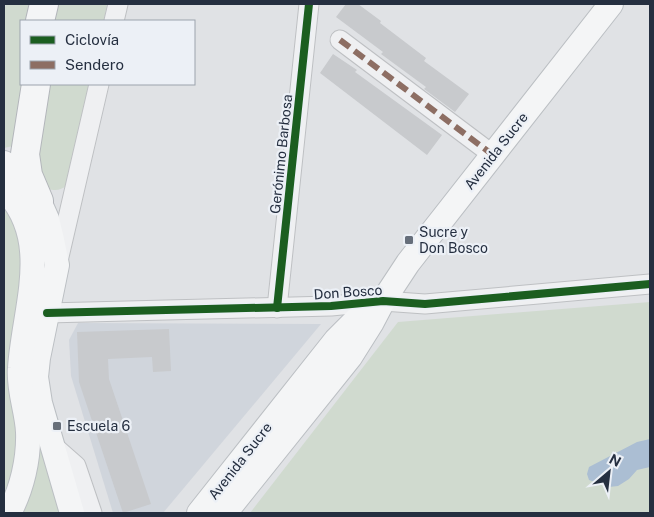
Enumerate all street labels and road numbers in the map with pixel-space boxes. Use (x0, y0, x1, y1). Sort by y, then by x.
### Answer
street label: Gerónimo Barbosa (267, 93, 295, 215)
street label: Avenida Sucre (461, 109, 531, 193)
street label: Don Bosco (313, 282, 383, 302)
street label: Avenida Sucre (205, 419, 275, 503)

